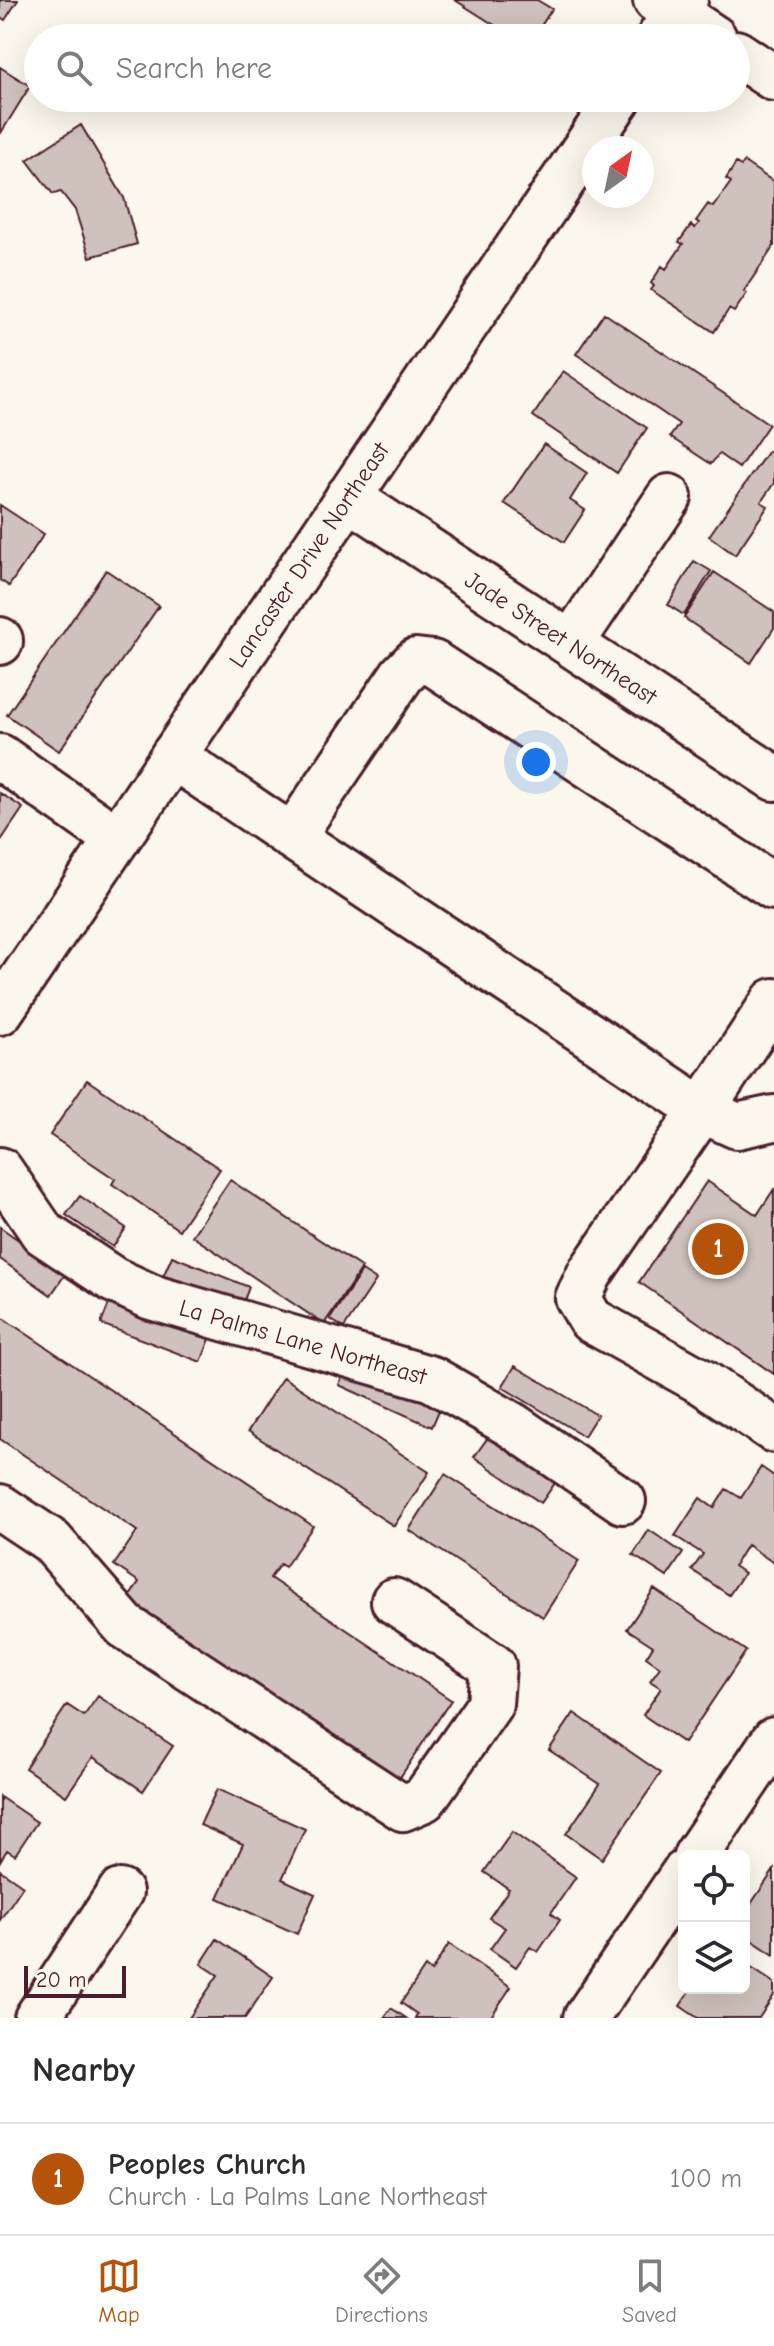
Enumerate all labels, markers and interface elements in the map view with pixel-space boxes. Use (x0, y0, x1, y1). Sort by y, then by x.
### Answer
search box (24, 24, 750, 112)
icon: search (52, 46, 96, 90)
text: Search here (116, 51, 272, 86)
north arrow (582, 136, 654, 208)
street label: Lancaster Drive Northeast (223, 436, 395, 673)
street label: Jade Street Northeast (460, 565, 663, 711)
your location (516, 742, 556, 782)
pin: 1 (692, 1219, 744, 1279)
street label: La Palms Lane Northeast (176, 1293, 431, 1391)
map controls (678, 1850, 750, 1994)
button: locate (678, 1850, 750, 1922)
button: layers (678, 1922, 750, 1994)
scale bar (24, 1962, 126, 1998)
text: 20 m (36, 1967, 86, 1993)
text: Nearby (32, 2050, 135, 2090)
text: Peoples Church (108, 2147, 306, 2182)
text: 1 (53, 2164, 63, 2194)
text: 100 m (670, 2164, 742, 2194)
text: Church · La Palms Lane Northeast (108, 2182, 487, 2212)
tab: Map (97, 2254, 141, 2328)
tab: Directions (335, 2254, 428, 2328)
tab: Saved (622, 2254, 677, 2328)

